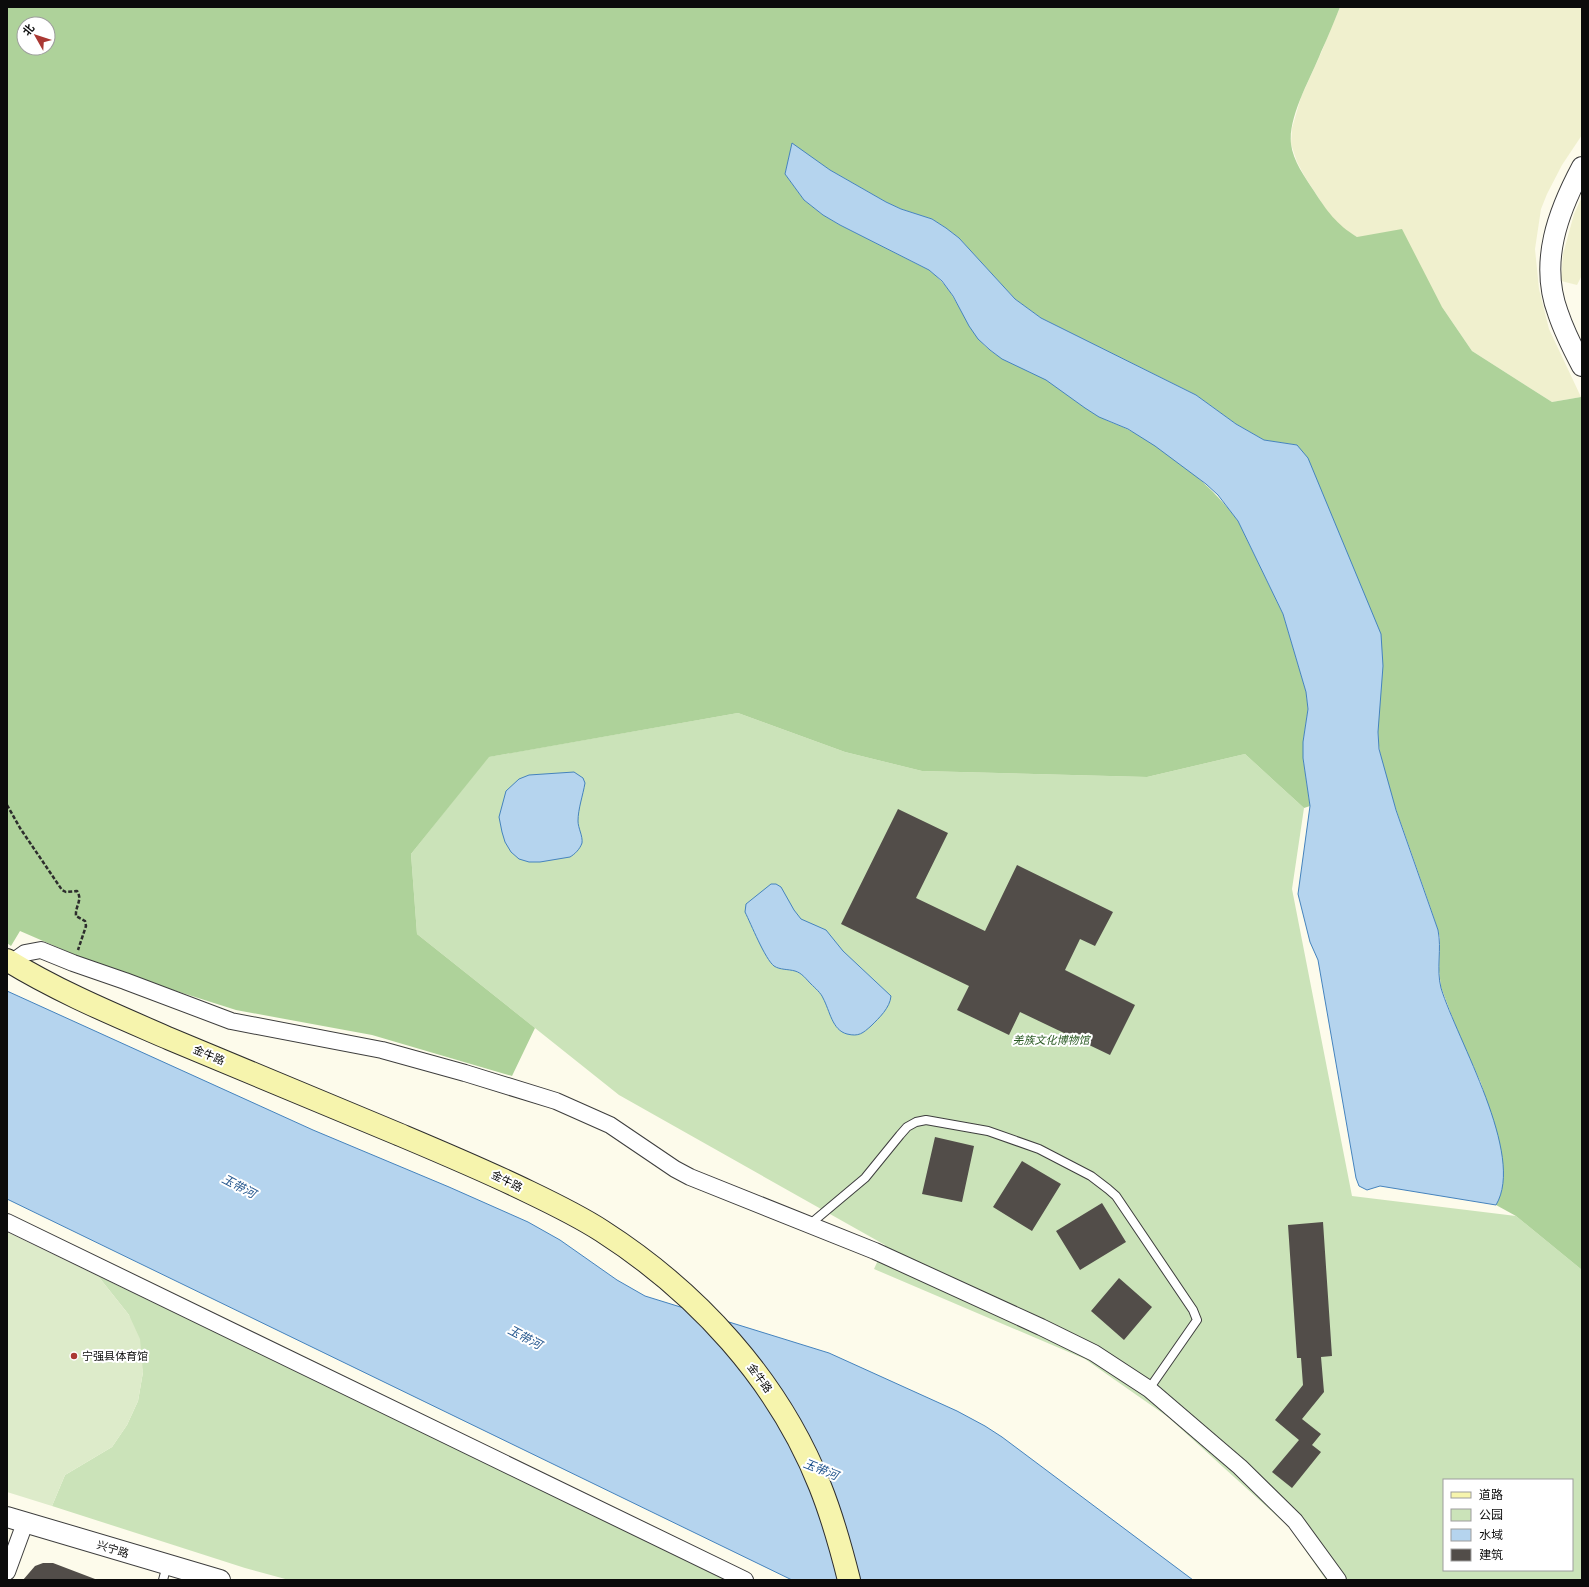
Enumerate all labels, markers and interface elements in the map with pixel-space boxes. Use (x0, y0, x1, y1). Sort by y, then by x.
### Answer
north arrow (16, 16, 56, 56)
text: 北 (19, 21, 37, 38)
park label: 羌族文化博物馆 (1013, 1033, 1091, 1047)
street label: 金牛路 (191, 1042, 227, 1068)
street label: 金牛路 (489, 1167, 525, 1195)
water label: 玉带河 (220, 1171, 260, 1202)
water label: 玉带河 (506, 1322, 546, 1353)
place label: 宁强县体育馆 (82, 1349, 148, 1363)
marker: 宁强县体育馆 (69, 1351, 79, 1361)
street label: 金牛路 (745, 1361, 775, 1395)
water label: 玉带河 (801, 1455, 842, 1483)
legend (1443, 1479, 1573, 1571)
text: 道路 (1479, 1487, 1503, 1502)
text: 公园 (1479, 1507, 1503, 1522)
text: 水域 (1479, 1527, 1503, 1542)
street label: 兴宁路 (95, 1537, 131, 1561)
text: 建筑 (1479, 1547, 1503, 1562)

